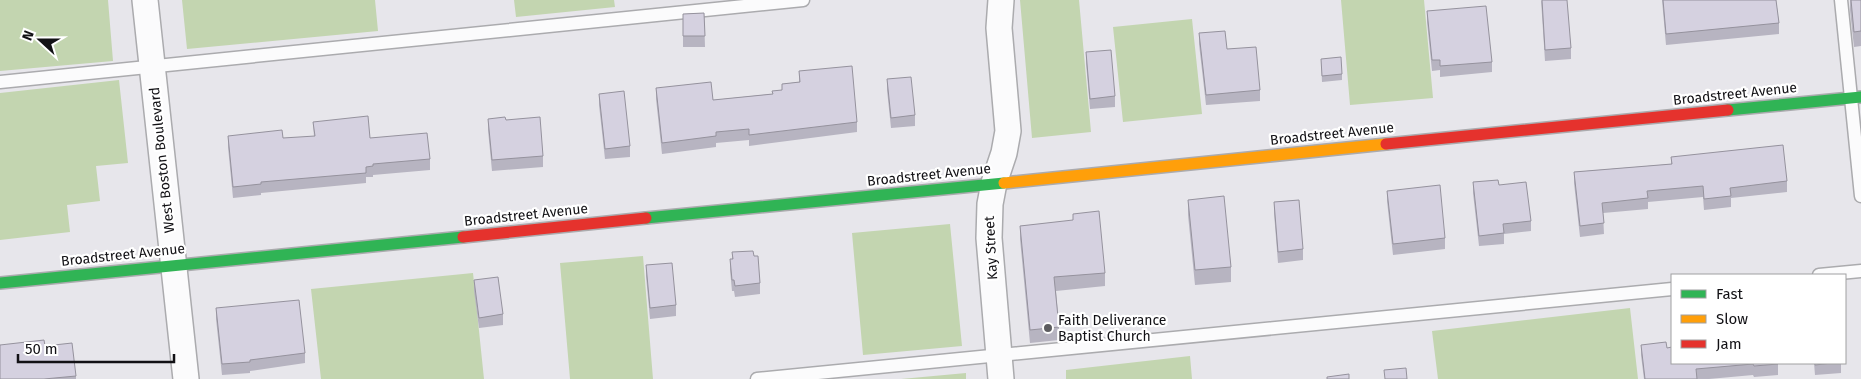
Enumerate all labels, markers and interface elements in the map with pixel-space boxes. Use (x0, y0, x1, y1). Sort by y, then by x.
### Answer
north arrow (15, 15, 65, 65)
text: N (19, 28, 38, 43)
street label: Broadstreet Avenue (1672, 79, 1798, 109)
street label: West Boston Boulevard (146, 86, 178, 234)
street label: Broadstreet Avenue (1269, 119, 1395, 149)
street label: Broadstreet Avenue (866, 160, 992, 190)
street label: Broadstreet Avenue (463, 200, 589, 230)
street label: Kay Street (981, 215, 1001, 280)
street label: Broadstreet Avenue (60, 240, 186, 270)
legend (1671, 274, 1846, 364)
text: Fast (1716, 285, 1743, 303)
text: Slow (1716, 310, 1748, 328)
place label: Faith Deliverance Baptist Church (1058, 312, 1167, 345)
marker: Faith Deliverance Baptist Church (1042, 322, 1054, 334)
scale bar (18, 332, 174, 364)
text: Jam (1716, 335, 1742, 353)
text: 50 m (25, 340, 58, 358)

